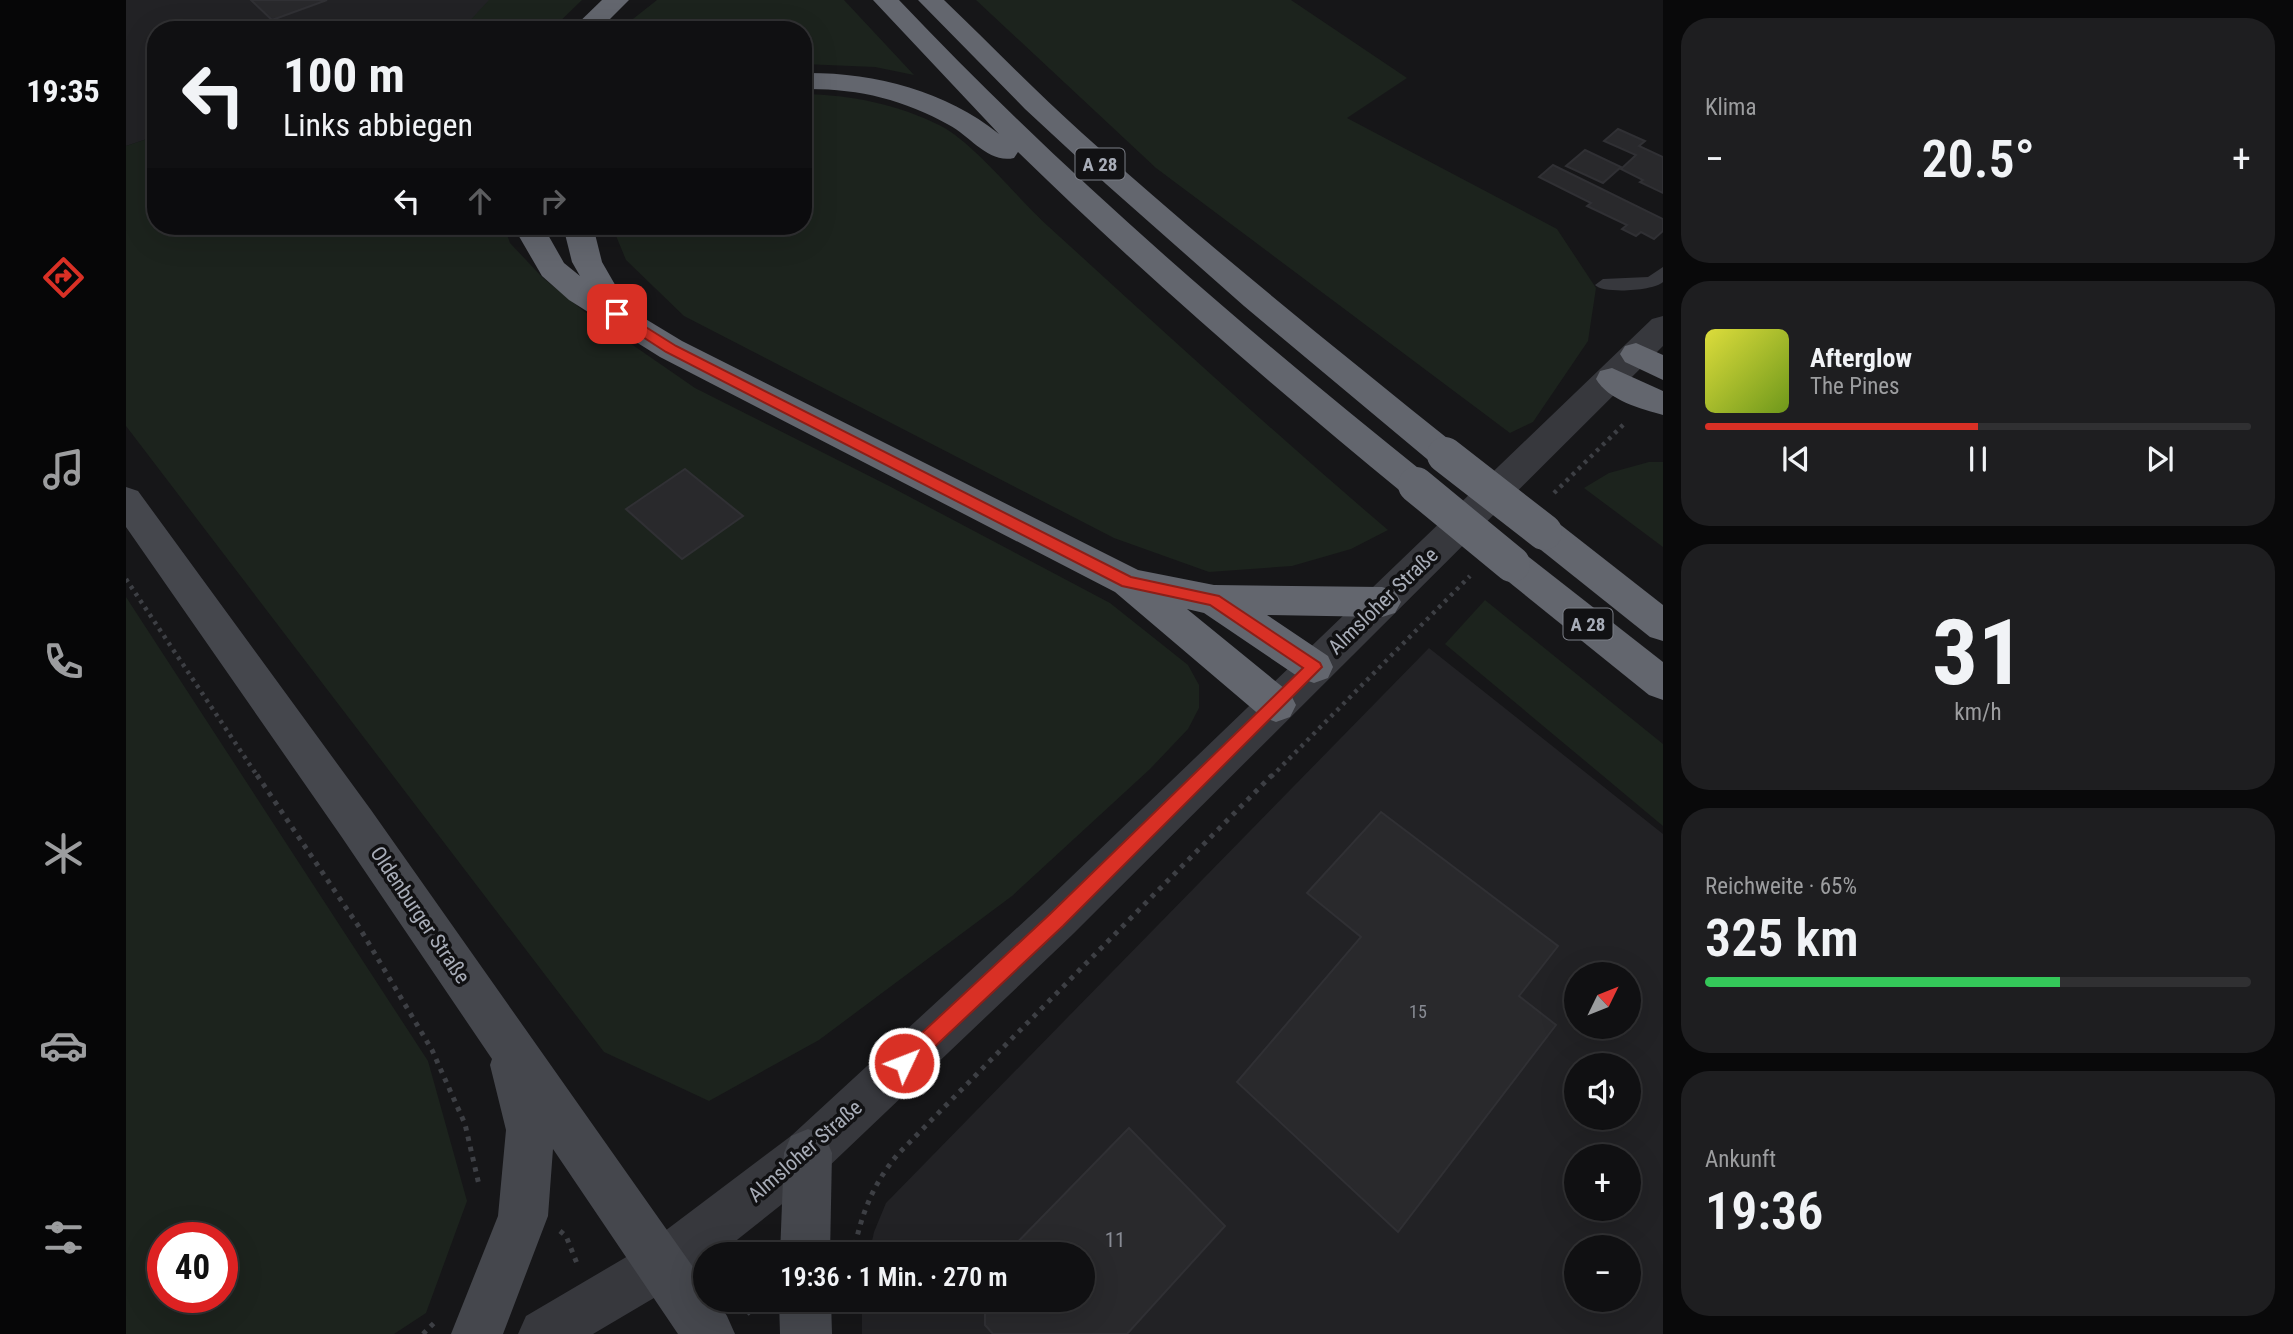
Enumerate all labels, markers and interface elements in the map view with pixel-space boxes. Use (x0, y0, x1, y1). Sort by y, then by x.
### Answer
text: 100 m (283, 47, 405, 104)
icon: left (168, 49, 259, 140)
text: 19:35 (26, 72, 100, 110)
text: Klima (1705, 94, 1756, 121)
text: Links abbiegen (283, 106, 473, 144)
text: 20.5° (1921, 129, 2035, 190)
text: − (1705, 137, 1724, 181)
text: + (2232, 137, 2251, 181)
road number: A 28 (1076, 148, 1124, 180)
icon: left (388, 182, 426, 220)
icon: ahead (461, 182, 499, 220)
icon: right (534, 182, 572, 220)
icon: directions (39, 253, 88, 302)
pin (587, 284, 647, 344)
icon: arrive (598, 295, 636, 333)
text: Afterglow (1810, 343, 1912, 373)
text: The Pines (1810, 373, 1900, 400)
icon: previous (1777, 440, 1815, 478)
icon: pause (1959, 440, 1997, 478)
icon: next (2141, 440, 2179, 478)
icon: music (39, 445, 88, 494)
street label: Almsloher Straße (1323, 543, 1443, 659)
text: 31 (1932, 600, 2024, 706)
road number: A 28 (1564, 608, 1612, 639)
icon: phone (39, 637, 88, 686)
text: km/h (1954, 699, 2002, 726)
icon: climate (39, 829, 88, 878)
street label: Oldenburger Straße (365, 842, 475, 988)
text: Reichweite · 65% (1705, 873, 1857, 900)
text: 325 km (1705, 908, 1859, 969)
north arrow (1564, 962, 1642, 1040)
map controls (1564, 962, 1641, 1312)
house number: 15 (1409, 1001, 1427, 1022)
icon: car (39, 1021, 88, 1070)
position arrow (867, 1026, 941, 1100)
button: sound (1564, 1053, 1641, 1130)
street label: Almsloher Straße (743, 1095, 867, 1207)
button: + (1564, 1144, 1641, 1221)
text: Ankunft (1705, 1146, 1776, 1173)
text: 19:36 (1705, 1181, 1823, 1242)
icon: filters (39, 1213, 88, 1262)
speed limit sign: 40 (147, 1222, 238, 1313)
house number: 11 (1105, 1228, 1125, 1252)
button: − (1564, 1235, 1641, 1312)
text: 19:36 · 1 Min. · 270 m (780, 1262, 1008, 1292)

